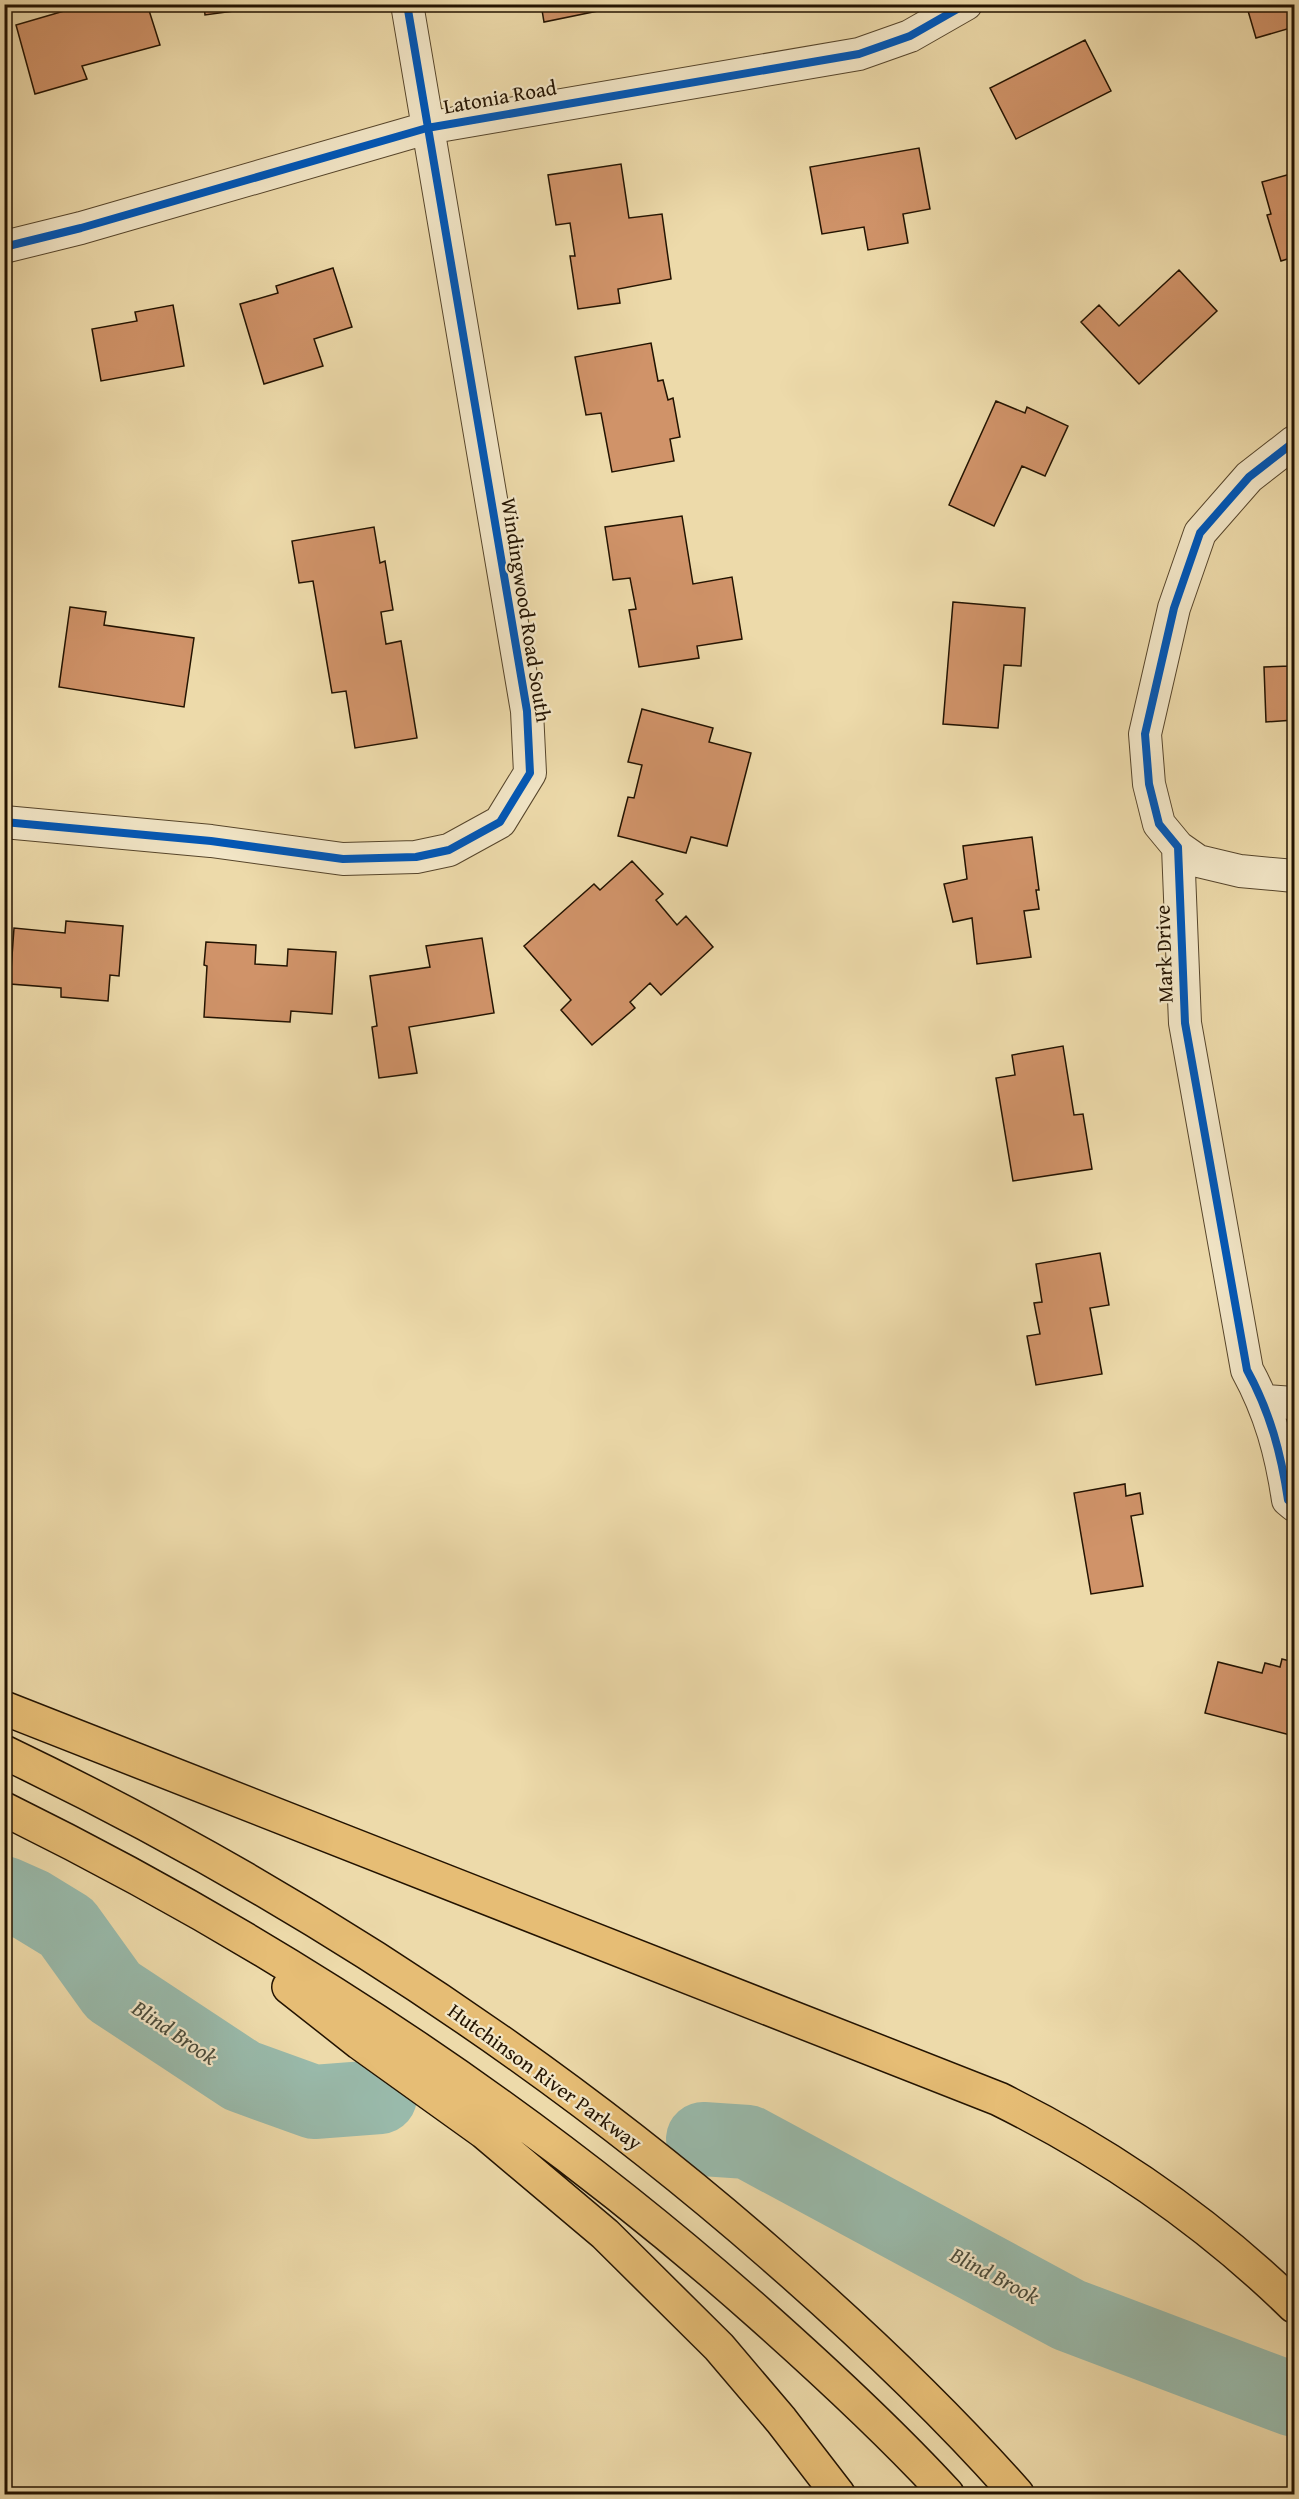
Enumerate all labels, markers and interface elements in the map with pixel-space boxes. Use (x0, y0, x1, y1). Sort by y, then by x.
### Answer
street label: Latonia Road (441, 71, 560, 122)
street label: Windingwood Road South (493, 495, 560, 725)
street label: Mark Drive (1146, 904, 1181, 1004)
water label: Blind Brook (125, 1991, 225, 2073)
street label: Hutchinson River Parkway (442, 1996, 649, 2158)
water label: Blind Brook (944, 2238, 1046, 2312)

